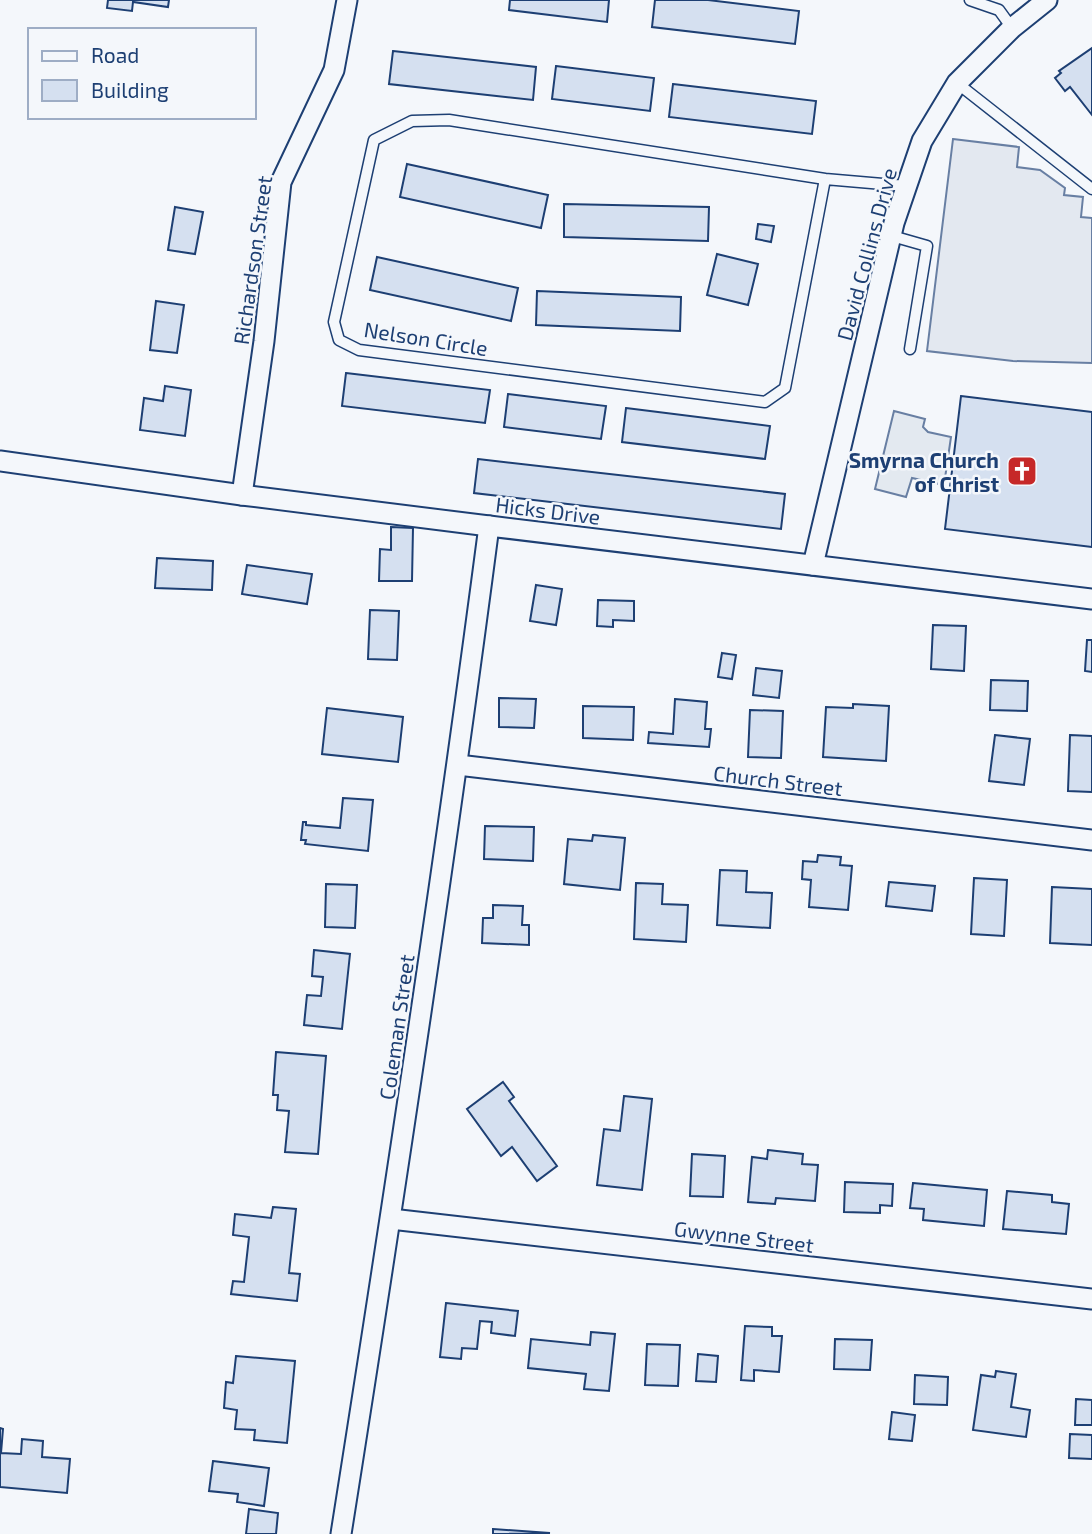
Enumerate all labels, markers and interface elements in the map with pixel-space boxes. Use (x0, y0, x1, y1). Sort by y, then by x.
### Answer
legend (28, 28, 256, 119)
text: Road (91, 42, 139, 67)
text: Building (91, 77, 169, 102)
street label: David Collins Drive (831, 165, 901, 343)
street label: Richardson Street (228, 174, 276, 346)
street label: Nelson Circle (362, 316, 490, 360)
place label: Smyrna Church of Christ (849, 447, 999, 496)
church icon: Smyrna Church of Christ (1005, 454, 1039, 488)
street label: Hicks Drive (494, 491, 602, 529)
street label: Church Street (712, 760, 844, 800)
street label: Coleman Street (373, 953, 419, 1101)
street label: Gwynne Street (673, 1215, 815, 1257)

